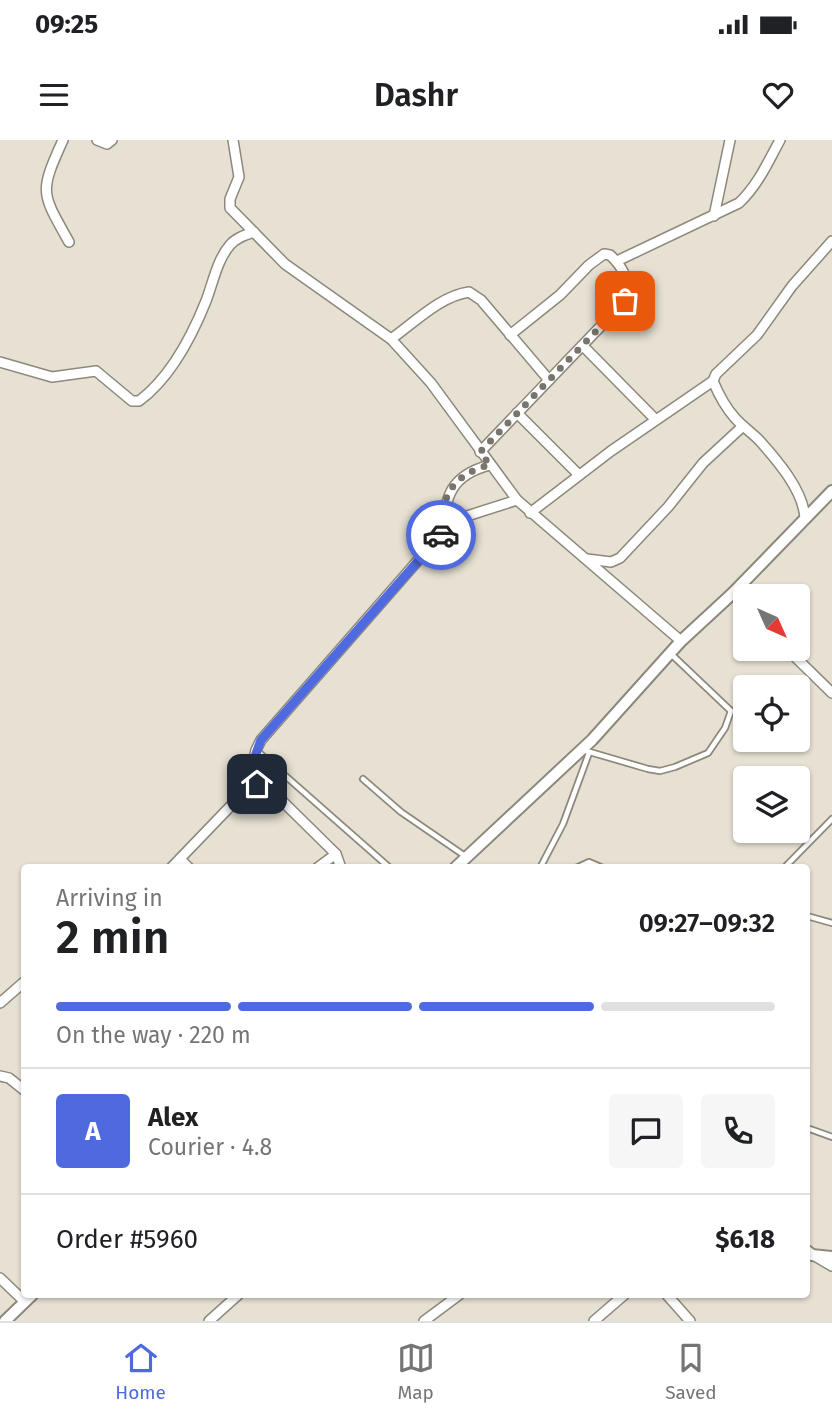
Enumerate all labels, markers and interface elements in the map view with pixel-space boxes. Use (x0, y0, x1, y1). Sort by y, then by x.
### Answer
text: 09:25 (35, 9, 98, 40)
icon: menu (35, 76, 73, 114)
text: Dashr (374, 76, 458, 114)
icon: heart (759, 76, 797, 114)
pin (595, 271, 655, 331)
icon: bag (606, 282, 644, 320)
courier (406, 500, 476, 570)
icon: car (422, 516, 460, 554)
north arrow (733, 584, 810, 662)
map controls (733, 584, 810, 843)
button: locate (733, 675, 810, 752)
pin (227, 754, 287, 814)
icon: home (238, 765, 276, 803)
button: layers (733, 766, 810, 843)
text: Arriving in (56, 884, 163, 912)
text: 09:27–09:32 (639, 908, 775, 939)
text: 2 min (56, 910, 169, 965)
text: On the way · 220 m (56, 1021, 251, 1049)
button: chat (609, 1094, 683, 1168)
button: phone (701, 1094, 775, 1168)
text: Alex (148, 1102, 198, 1133)
text: A (85, 1116, 101, 1147)
text: Courier · 4.8 (148, 1133, 272, 1161)
text: Order #5960 (56, 1224, 198, 1255)
text: $6.18 (715, 1224, 775, 1255)
tab: Home (115, 1339, 166, 1404)
tab: Map (397, 1339, 435, 1404)
tab: Saved (665, 1339, 717, 1404)

